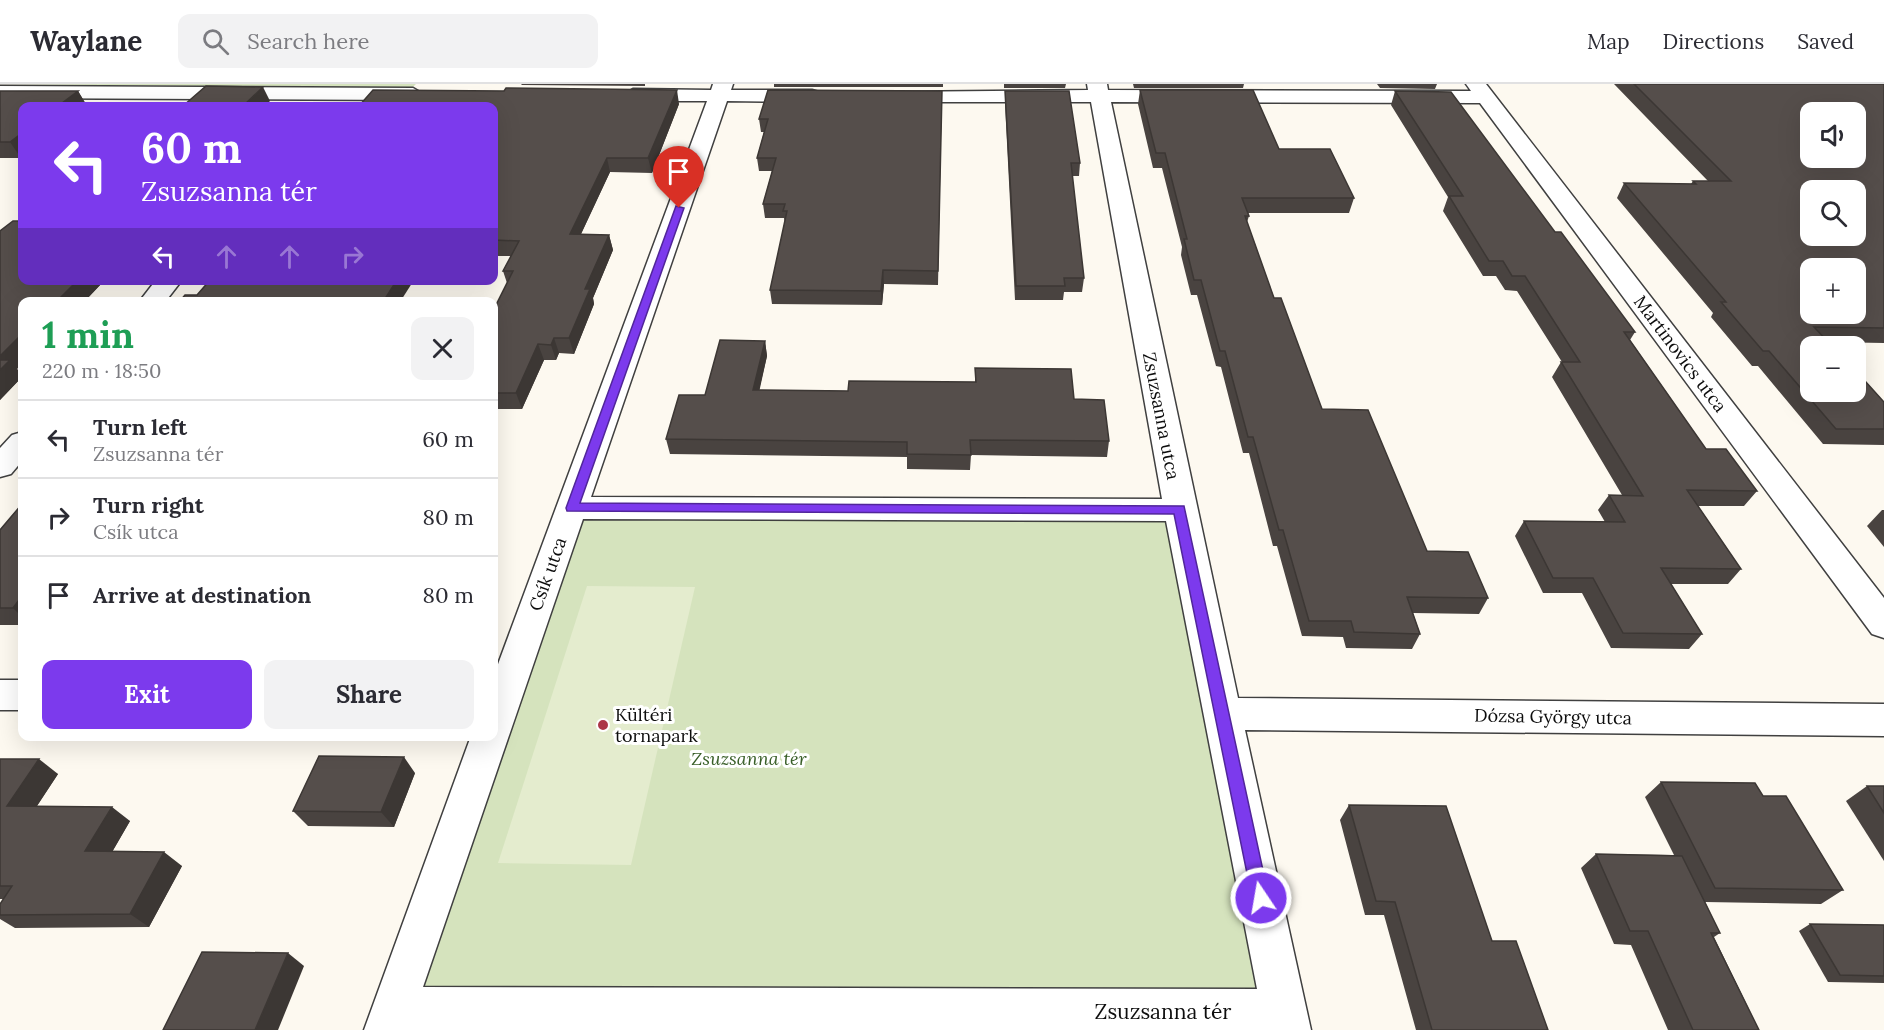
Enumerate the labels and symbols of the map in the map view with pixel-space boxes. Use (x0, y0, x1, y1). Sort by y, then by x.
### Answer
pin (653, 146, 704, 208)
street label: Martinovics utca (1629, 291, 1732, 417)
street label: Zsuzsanna utca (1138, 350, 1185, 482)
street label: Csík utca (524, 534, 571, 614)
place label: Kültéri tornapark (615, 703, 698, 747)
street label: Dózsa György utca (1474, 704, 1632, 729)
marker: Kültéri tornapark (596, 718, 610, 732)
park label: Zsuzsanna tér (691, 747, 808, 770)
position arrow (1229, 866, 1293, 930)
street label: Zsuzsanna tér (1095, 998, 1231, 1025)

